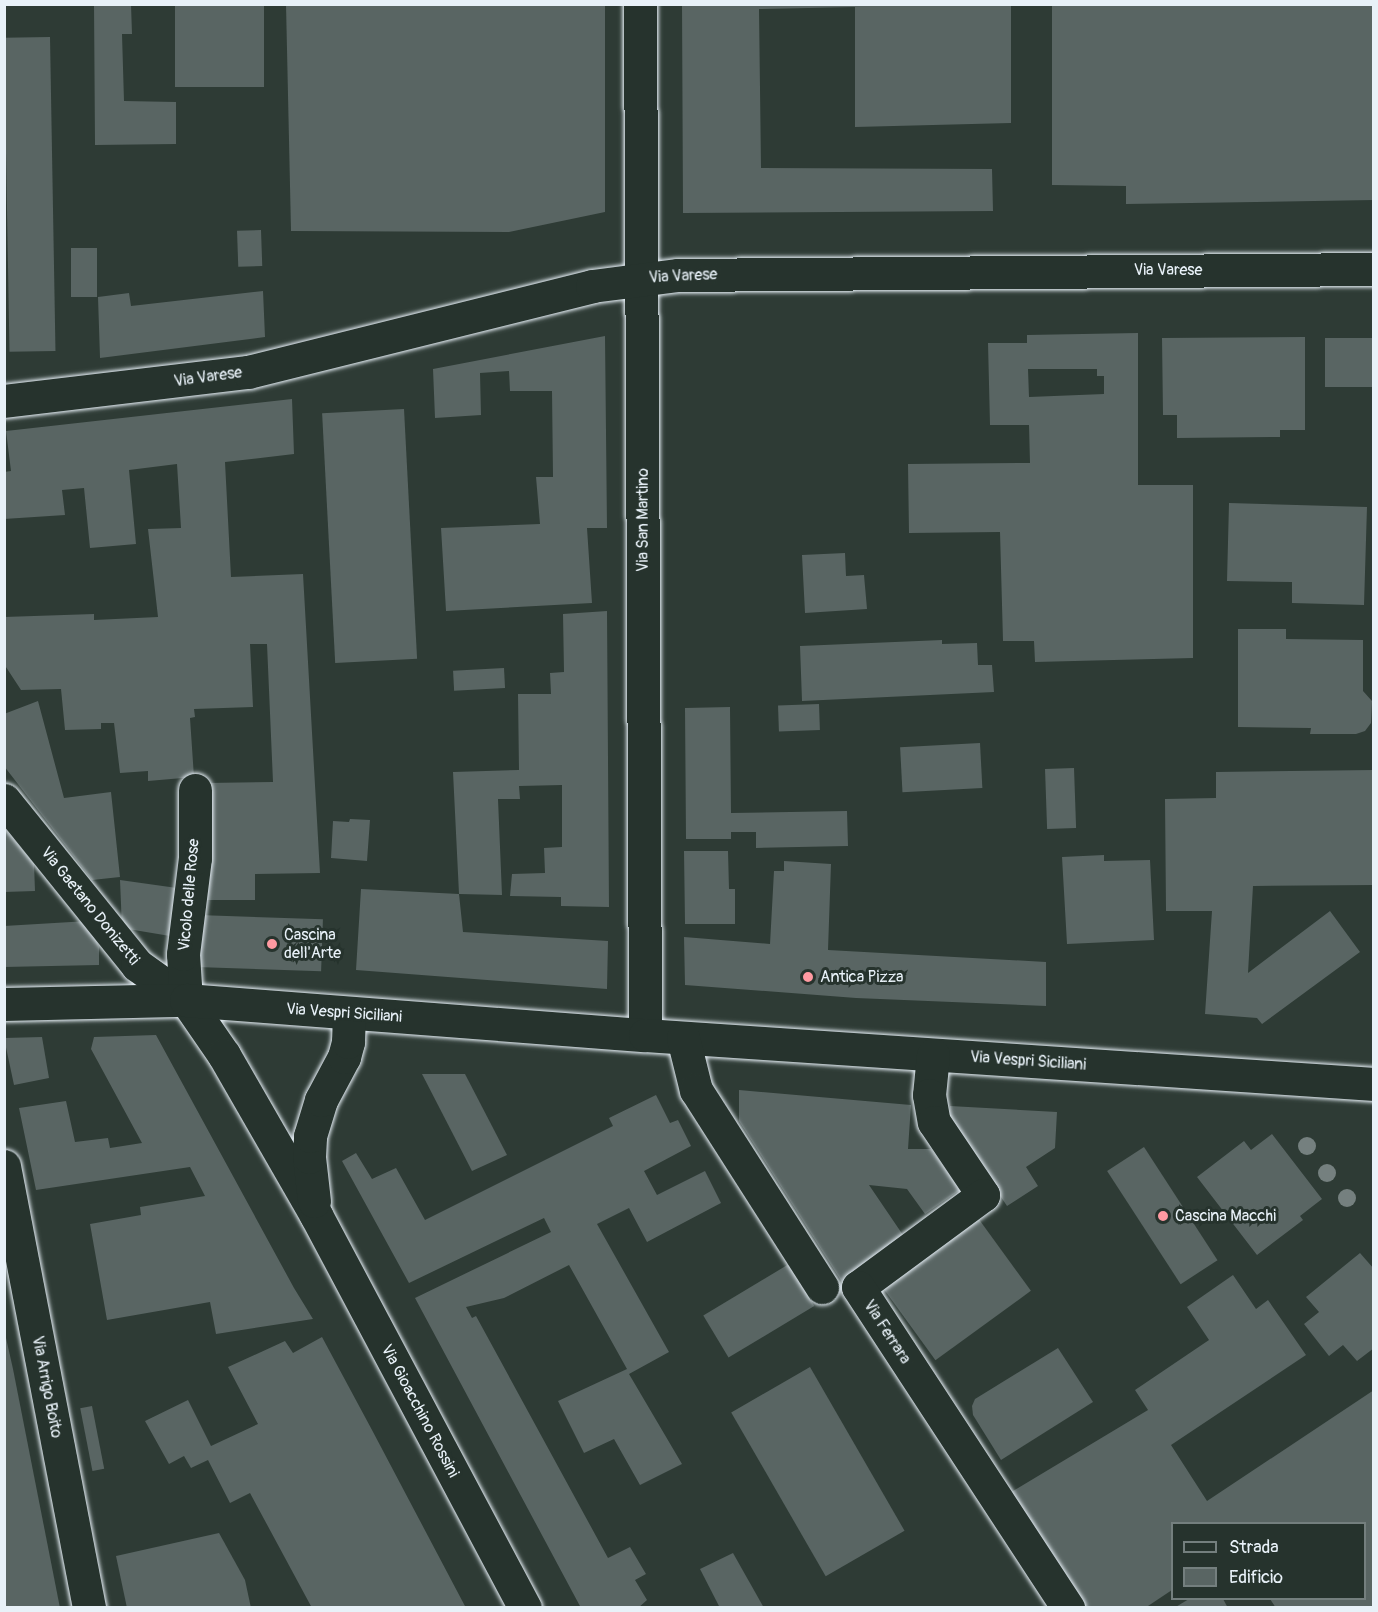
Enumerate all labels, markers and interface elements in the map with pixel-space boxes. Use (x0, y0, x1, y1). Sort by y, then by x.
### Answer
street label: Via Varese (1134, 260, 1202, 280)
street label: Via Varese (648, 265, 718, 287)
street label: Via Varese (173, 363, 243, 391)
street label: Via San Martino (633, 468, 653, 572)
street label: Vicolo delle Rose (175, 838, 203, 952)
street label: Via Gaetano Donizetti (36, 843, 144, 969)
place label: Cascina dell'Arte (284, 925, 341, 963)
marker: Cascina dell'Arte (265, 937, 279, 951)
place label: Antica Pizza (820, 967, 903, 987)
marker: Antica Pizza (801, 970, 815, 984)
street label: Via Vespri Siciliani (285, 999, 403, 1027)
street label: Via Vespri Siciliani (969, 1047, 1087, 1075)
place label: Cascina Macchi (1175, 1206, 1276, 1226)
marker: Cascina Macchi (1156, 1209, 1170, 1223)
street label: Via Ferrara (859, 1296, 915, 1368)
street label: Via Arrigo Boito (28, 1334, 66, 1440)
street label: Via Gioacchino Rossini (377, 1341, 463, 1481)
legend (1171, 1522, 1366, 1600)
text: Strada (1229, 1536, 1279, 1559)
text: Edificio (1229, 1566, 1283, 1589)

